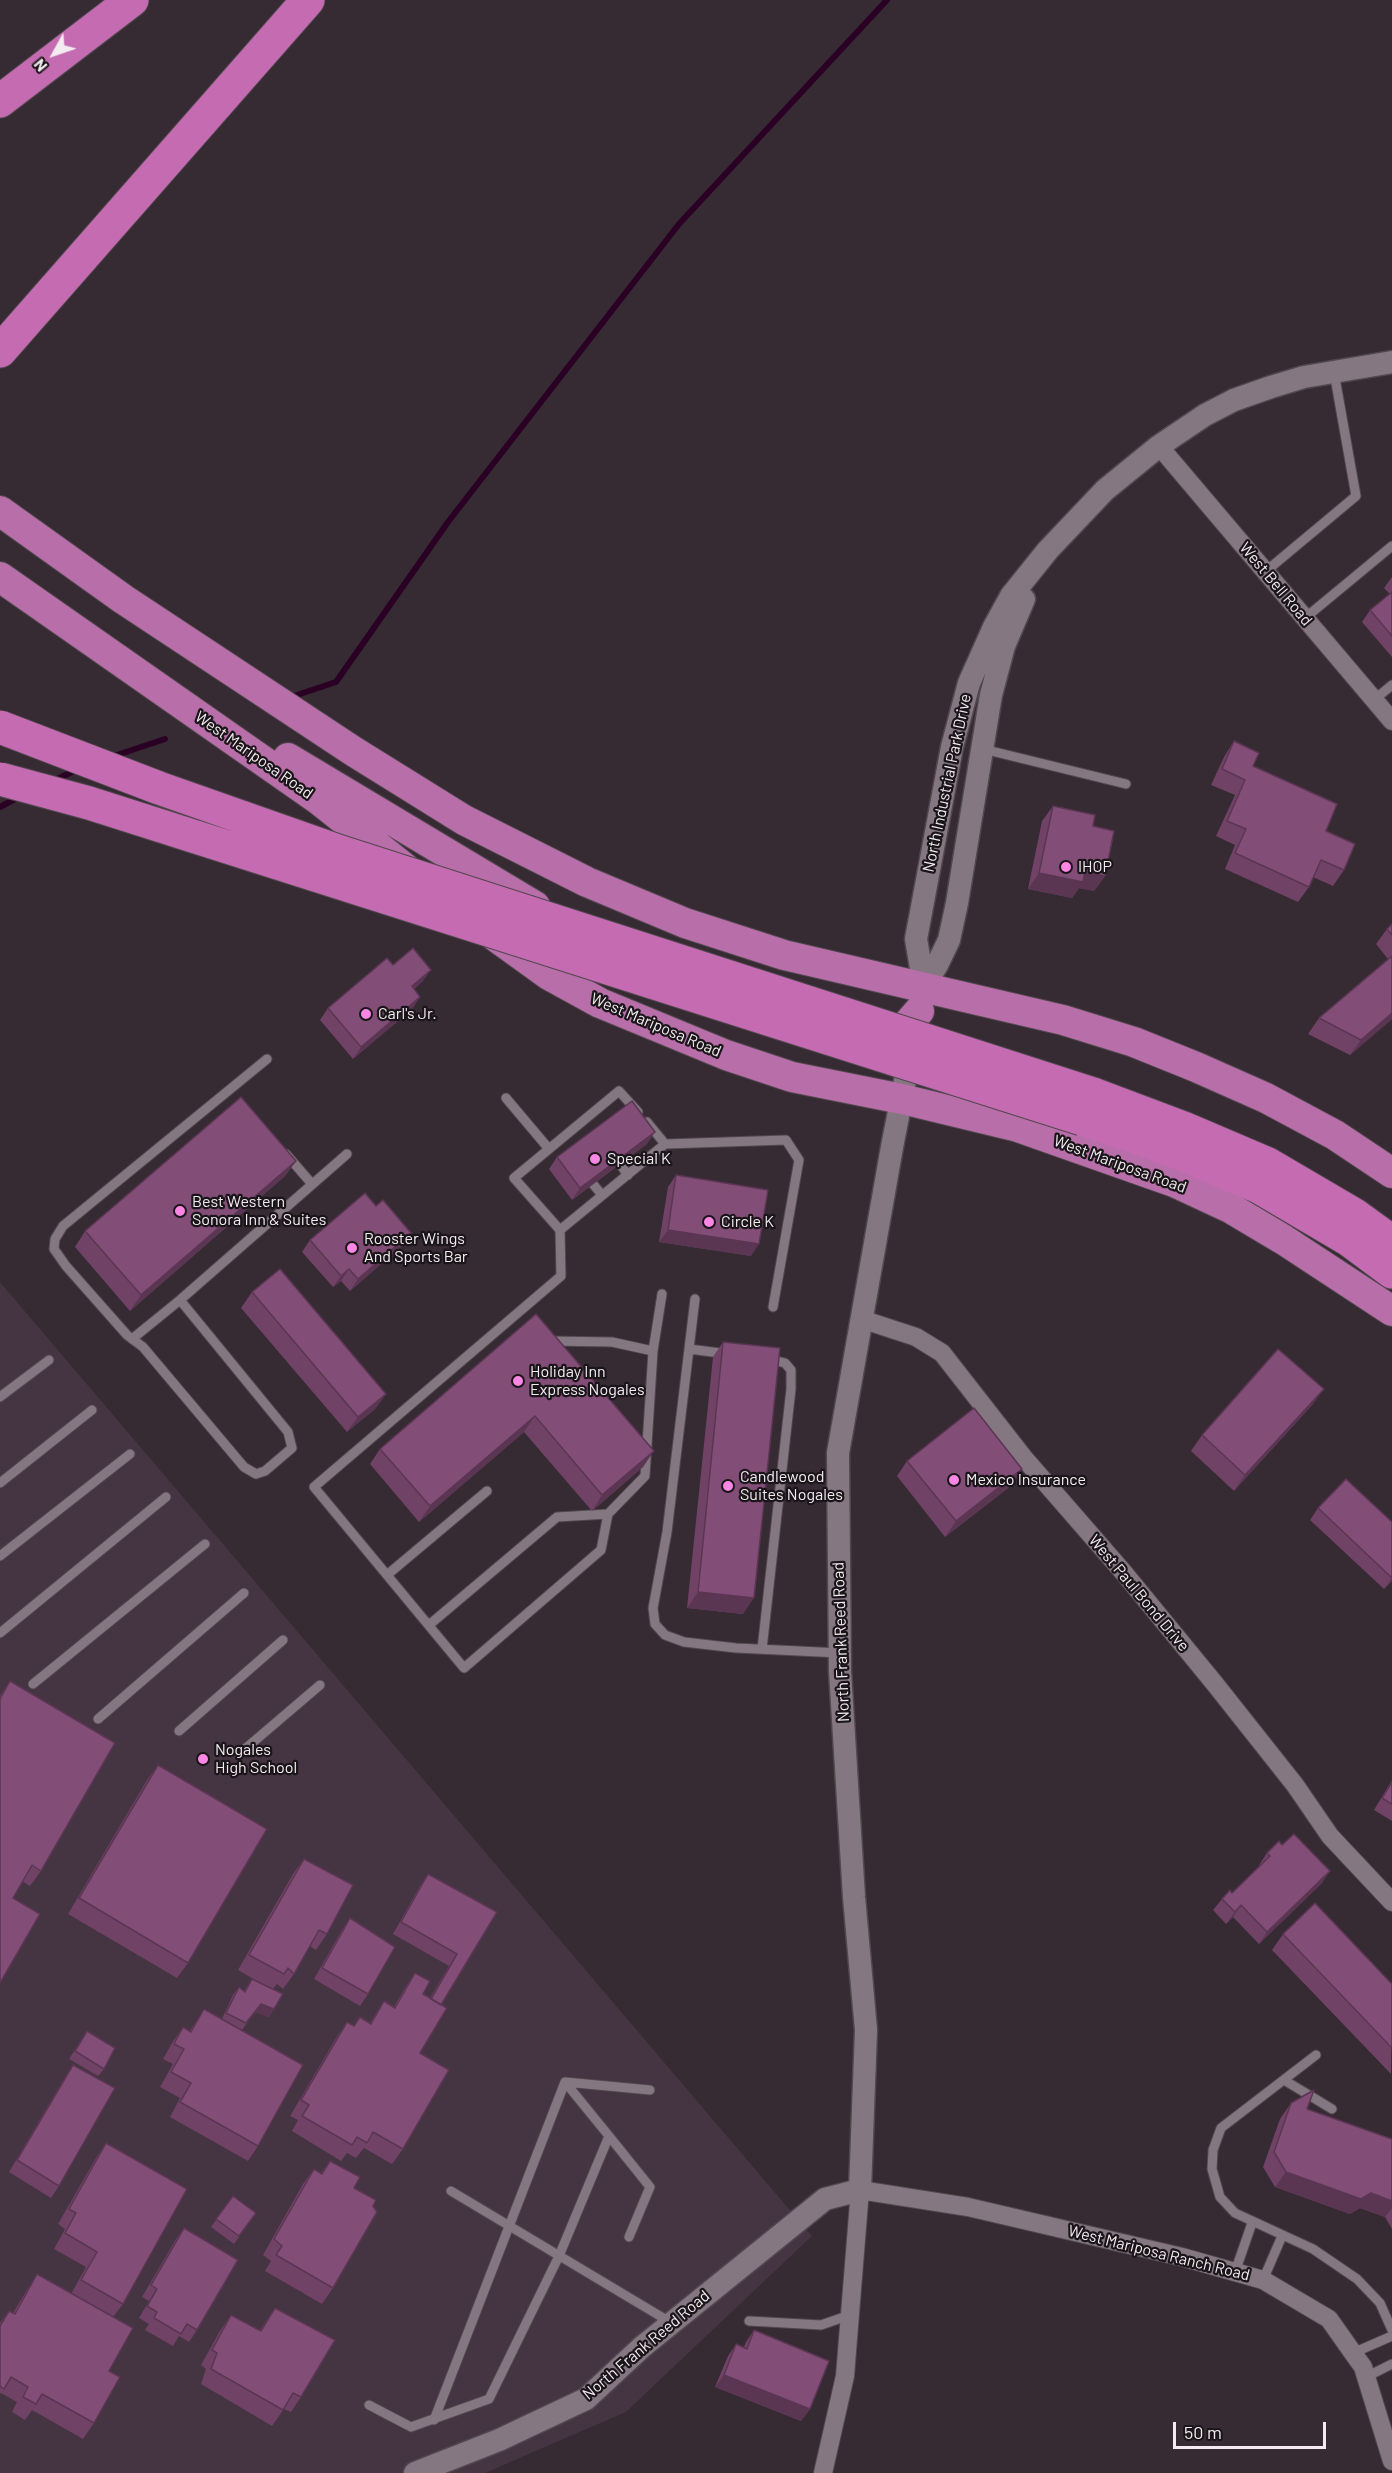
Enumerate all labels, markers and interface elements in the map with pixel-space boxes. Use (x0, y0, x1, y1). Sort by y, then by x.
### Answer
north arrow (24, 24, 84, 84)
text: N (29, 56, 51, 76)
street label: West Bell Road (1236, 538, 1316, 630)
street label: North Industrial Park Drive (919, 692, 975, 874)
street label: West Mariposa Road (191, 707, 317, 803)
place label: IHOP (1078, 857, 1112, 877)
marker: IHOP (1059, 860, 1073, 874)
street label: West Mariposa Road (588, 989, 724, 1061)
place label: Carl's Jr. (378, 1004, 437, 1024)
marker: Carl's Jr. (359, 1007, 373, 1021)
street label: West Mariposa Road (1051, 1131, 1189, 1197)
place label: Special K (607, 1149, 671, 1169)
marker: Special K (588, 1152, 602, 1166)
place label: Best Western Sonora Inn & Suites (192, 1192, 326, 1230)
marker: Best Western Sonora Inn & Suites (173, 1204, 187, 1218)
place label: Circle K (721, 1212, 774, 1232)
marker: Circle K (702, 1215, 716, 1229)
place label: Rooster Wings And Sports Bar (364, 1229, 468, 1267)
marker: Rooster Wings And Sports Bar (345, 1241, 359, 1255)
place label: Holiday Inn Express Nogales (530, 1362, 645, 1400)
marker: Holiday Inn Express Nogales (511, 1374, 525, 1388)
place label: Candlewood Suites Nogales (740, 1467, 843, 1505)
place label: Mexico Insurance (966, 1470, 1086, 1490)
marker: Mexico Insurance (947, 1473, 961, 1487)
marker: Candlewood Suites Nogales (721, 1479, 735, 1493)
street label: West Paul Bond Drive (1085, 1531, 1193, 1655)
street label: North Frank Reed Road (829, 1562, 853, 1722)
place label: Nogales High School (215, 1740, 297, 1778)
marker: Nogales High School (196, 1752, 210, 1766)
street label: West Mariposa Ranch Road (1066, 2221, 1252, 2285)
street label: North Frank Reed Road (579, 2286, 713, 2404)
scale bar (1176, 2410, 1329, 2448)
text: 50 m (1184, 2421, 1222, 2443)

